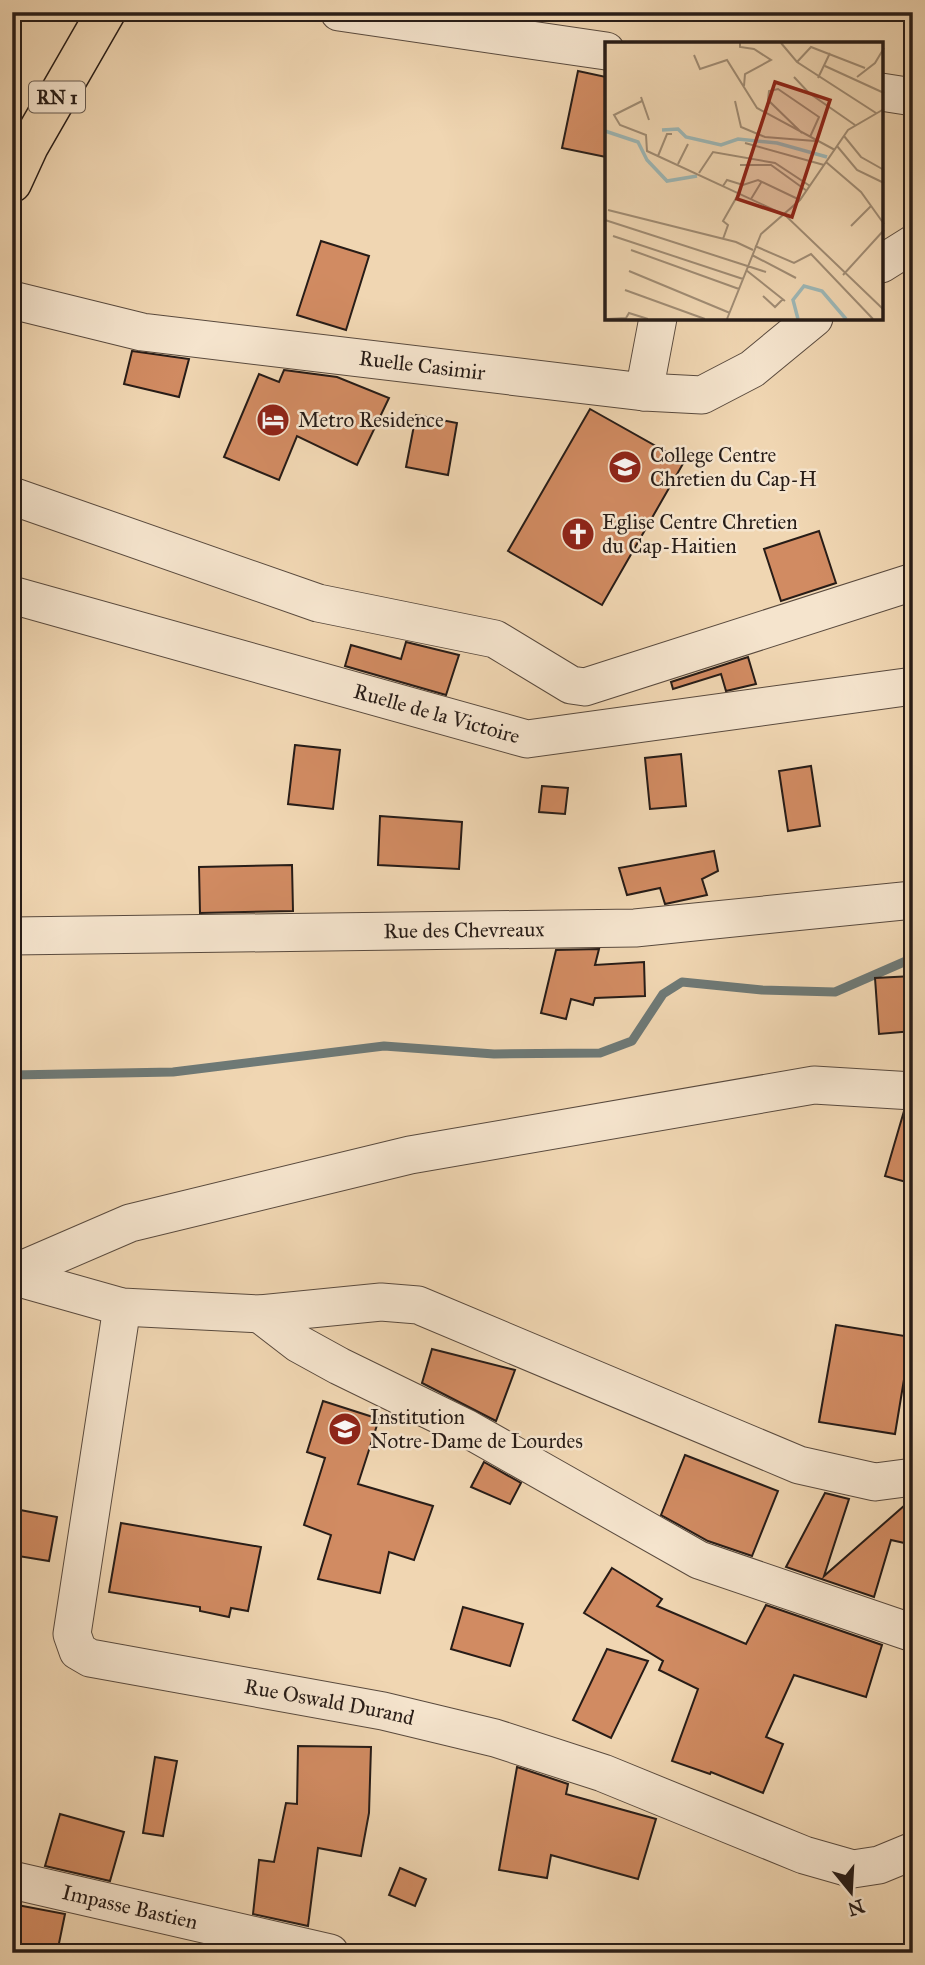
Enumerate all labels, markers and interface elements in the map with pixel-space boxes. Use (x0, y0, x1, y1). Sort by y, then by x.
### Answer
inset map (605, 42, 883, 320)
road number: RN 1 (29, 82, 85, 113)
street label: Ruelle Casimir (357, 345, 487, 386)
hotel icon: Metro Residence (254, 401, 292, 439)
place label: Metro Residence (298, 407, 444, 433)
place label: College Centre Chretien du Cap-H (650, 442, 817, 492)
school or university icon: College Centre Chretien du Cap-H (606, 448, 644, 486)
place label: Eglise Centre Chretien du Cap-Haitien (602, 509, 798, 559)
church icon: Eglise Centre Chretien du Cap-Haitien (559, 515, 597, 553)
street label: Ruelle de la Victoire (351, 678, 523, 749)
street label: Rue des Chevreaux (383, 916, 545, 944)
place label: Institution Notre-Dame de Lourdes (370, 1404, 583, 1454)
school or university icon: Institution Notre-Dame de Lourdes (326, 1410, 364, 1448)
street label: Rue Oswald Durand (242, 1673, 417, 1731)
north arrow (816, 1856, 886, 1926)
street label: Impasse Bastien (60, 1879, 200, 1935)
text: N (845, 1894, 867, 1921)

